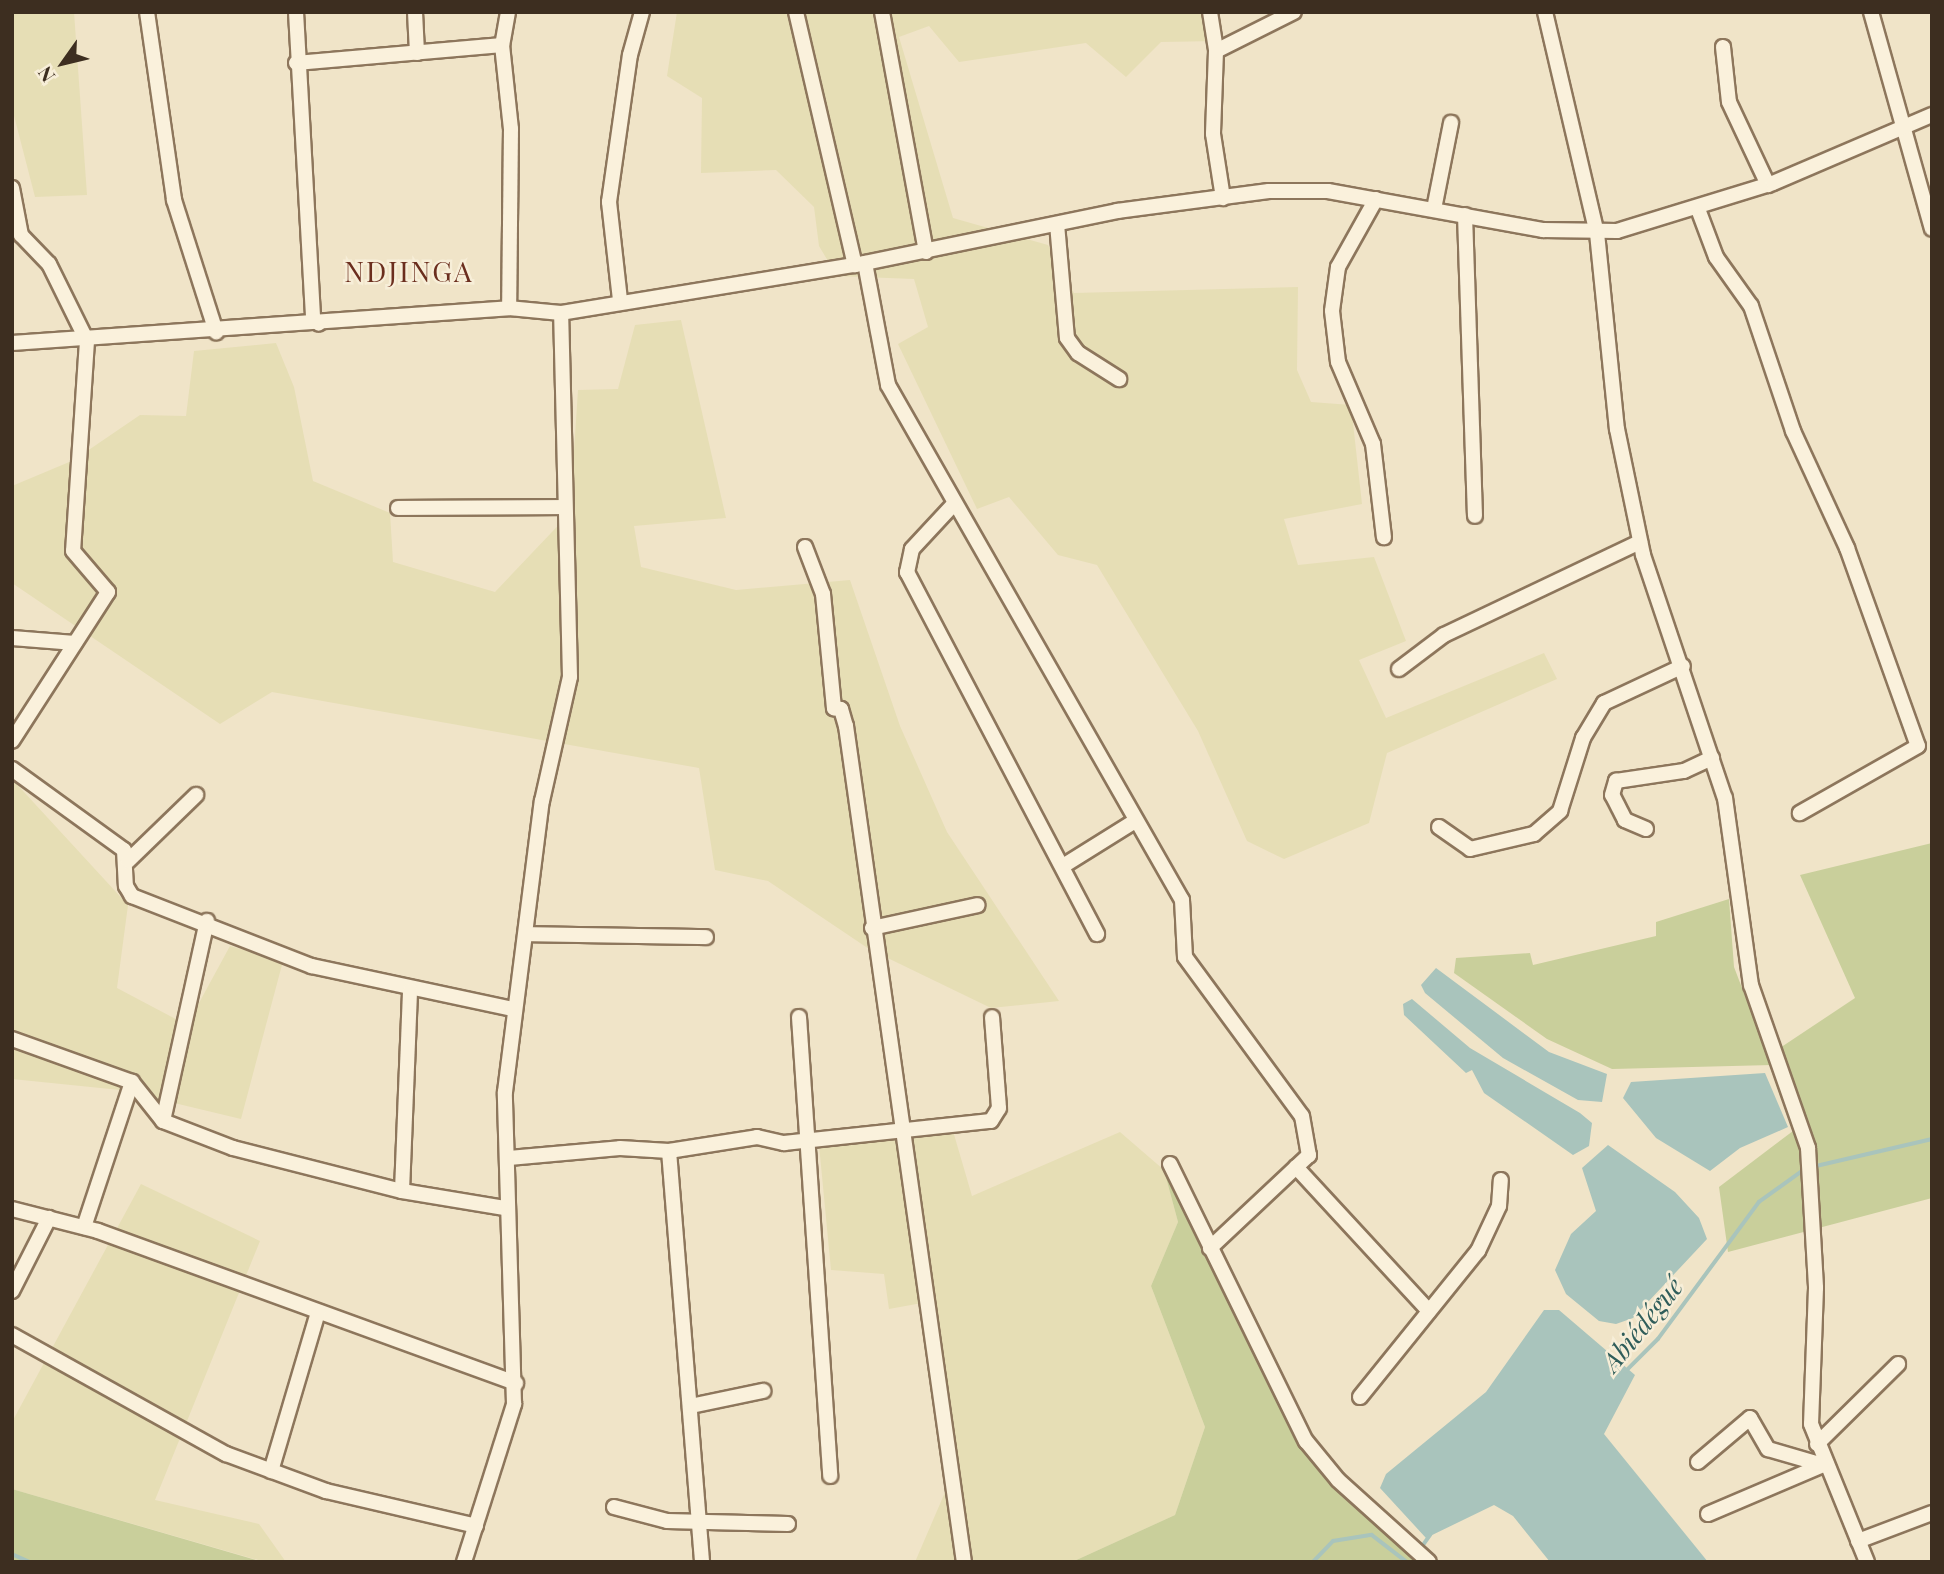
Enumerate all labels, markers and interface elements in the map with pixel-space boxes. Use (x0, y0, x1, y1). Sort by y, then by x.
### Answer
north arrow (28, 28, 98, 98)
text: N (31, 62, 60, 88)
district label: NDJINGA (345, 254, 473, 288)
water label: Abiédégué (1595, 1271, 1689, 1377)

